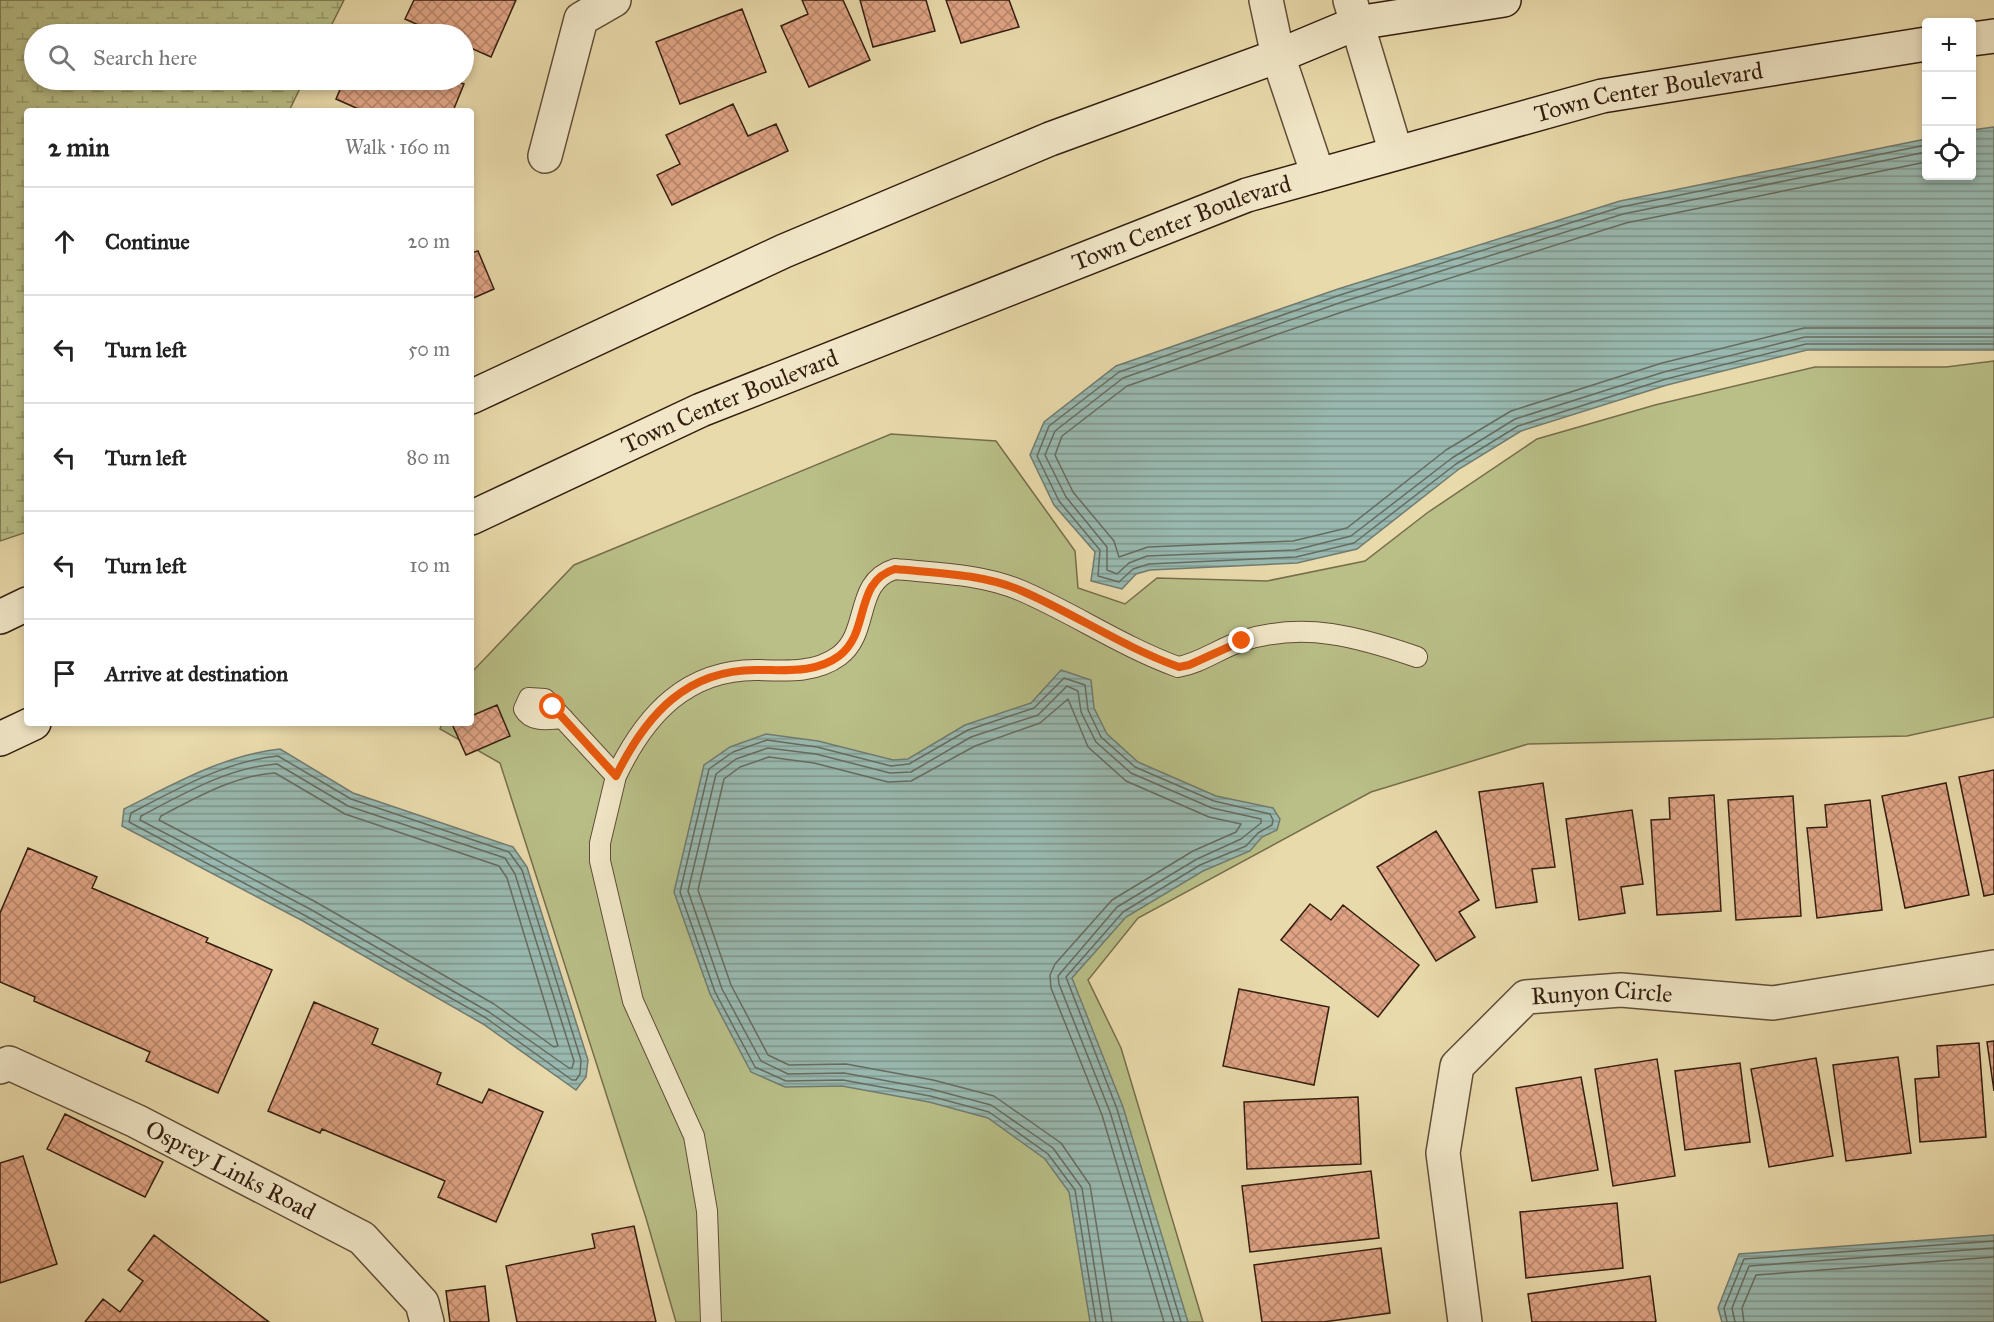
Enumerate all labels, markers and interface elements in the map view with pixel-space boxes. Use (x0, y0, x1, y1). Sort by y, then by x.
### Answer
map controls (1922, 18, 1976, 180)
button: + (1922, 18, 1976, 72)
search box (24, 24, 474, 90)
icon: search (45, 41, 78, 74)
text: Search here (93, 44, 197, 71)
street label: Town Center Boulevard (1531, 55, 1765, 129)
button: − (1922, 72, 1976, 126)
button: locate (1922, 126, 1976, 180)
text: 2 min (48, 131, 109, 163)
text: Walk · 160 m (345, 135, 450, 159)
street label: Town Center Boulevard (1067, 168, 1295, 277)
icon: ahead (48, 225, 81, 258)
text: Continue (105, 228, 190, 255)
text: 20 m (407, 229, 450, 253)
icon: left (48, 333, 81, 366)
text: Turn left (105, 336, 187, 363)
text: 50 m (408, 337, 450, 361)
street label: Town Center Boulevard (617, 343, 842, 460)
icon: left (48, 441, 81, 474)
text: Turn left (105, 444, 187, 471)
text: 80 m (407, 445, 450, 469)
icon: left (48, 549, 81, 582)
text: Turn left (105, 552, 187, 579)
text: 10 m (409, 553, 450, 577)
route end (1228, 627, 1254, 653)
icon: arrive (48, 657, 81, 690)
text: Arrive at destination (105, 660, 288, 687)
route start (539, 693, 565, 719)
street label: Runyon Circle (1530, 974, 1674, 1012)
street label: Osprey Links Road (140, 1114, 321, 1226)

